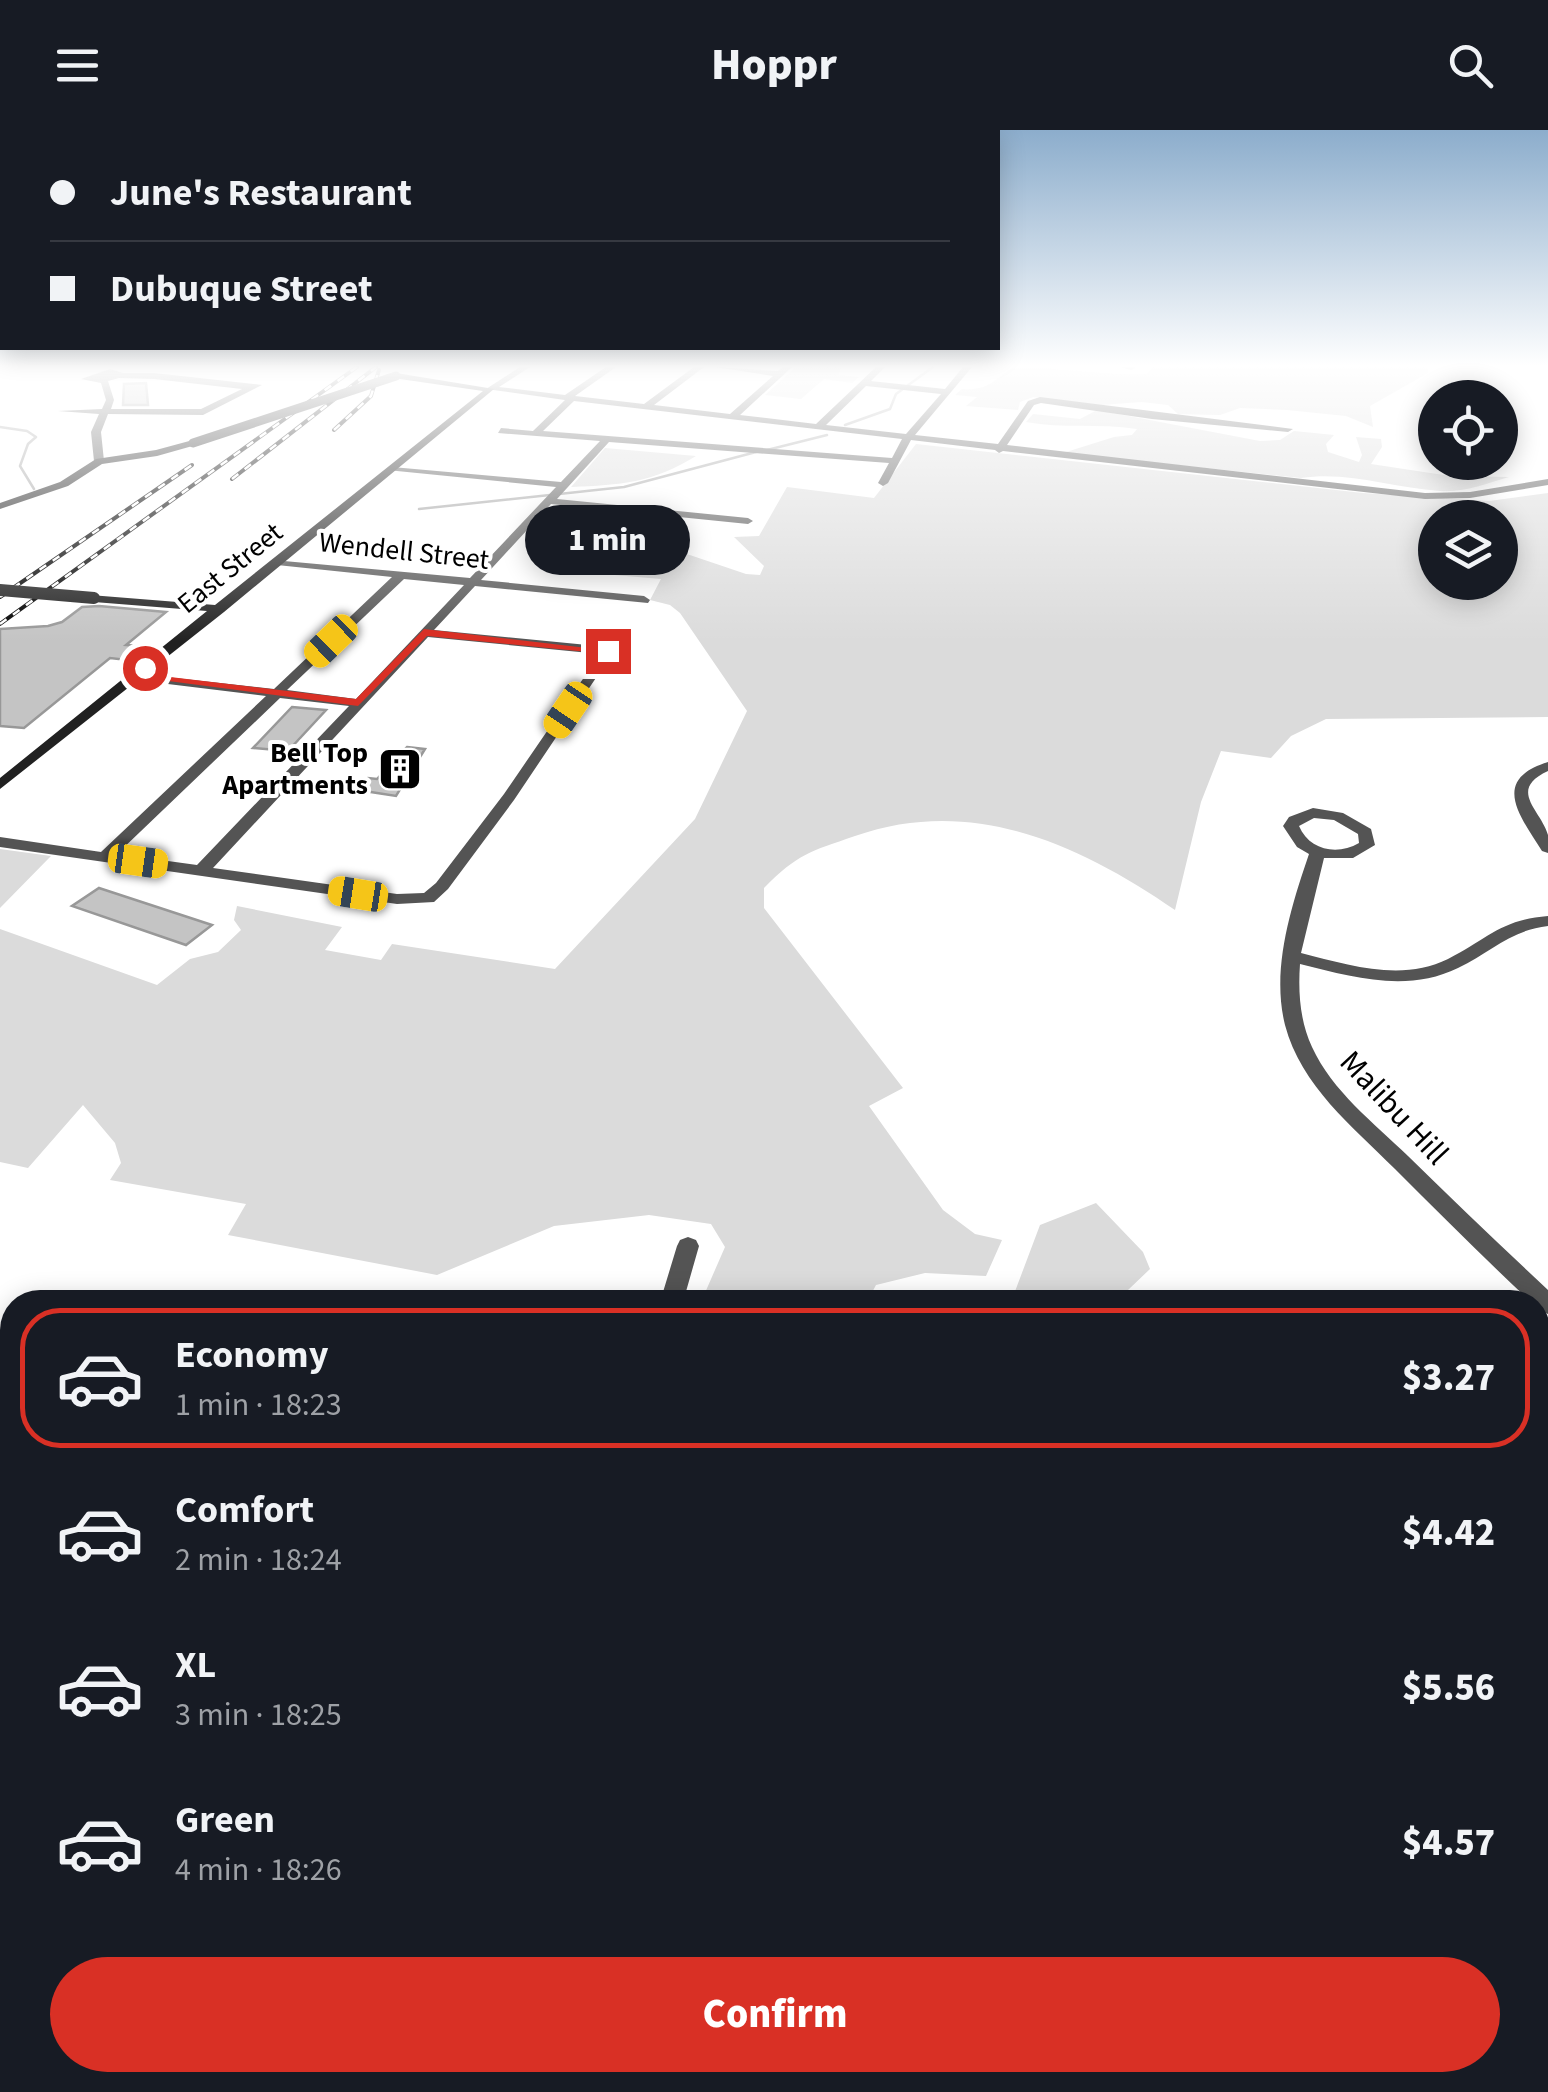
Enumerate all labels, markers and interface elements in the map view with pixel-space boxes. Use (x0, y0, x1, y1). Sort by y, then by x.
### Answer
text: Hoppr (711, 33, 837, 97)
icon: menu (50, 38, 105, 93)
icon: search (1443, 38, 1498, 93)
text: June's Restaurant (110, 166, 412, 220)
text: Dubuque Street (110, 262, 373, 316)
map controls (1418, 380, 1518, 600)
button: locate (1418, 380, 1518, 480)
button: layers (1418, 500, 1518, 600)
callout: 1 min (526, 506, 690, 576)
street label: East Street (169, 513, 292, 623)
text: 1 min (568, 517, 647, 563)
street label: Wendell Street (317, 522, 491, 580)
car (299, 609, 363, 673)
route end (586, 629, 631, 674)
route start (123, 646, 168, 691)
car (539, 677, 597, 743)
place label: Bell Top Apartments (221, 733, 368, 805)
building icon: Bell Top Apartments (377, 746, 423, 792)
car (106, 842, 170, 880)
car (326, 874, 390, 914)
street label: Malibu Hill (1329, 1040, 1459, 1176)
text: Economy (175, 1328, 328, 1382)
icon: car (55, 1333, 145, 1423)
text: $3.27 (1402, 1351, 1495, 1405)
text: 1 min · 18:23 (175, 1382, 342, 1428)
text: Comfort (175, 1483, 314, 1537)
icon: car (55, 1488, 145, 1578)
text: $4.42 (1402, 1506, 1495, 1560)
text: 2 min · 18:24 (175, 1537, 342, 1583)
text: XL (175, 1638, 216, 1692)
icon: car (55, 1643, 145, 1733)
text: $5.56 (1402, 1661, 1495, 1715)
text: 3 min · 18:25 (175, 1692, 342, 1738)
text: Green (175, 1793, 275, 1847)
icon: car (55, 1798, 145, 1888)
text: $4.57 (1402, 1816, 1495, 1870)
text: 4 min · 18:26 (175, 1847, 342, 1893)
button: Confirm (50, 1957, 1500, 2072)

